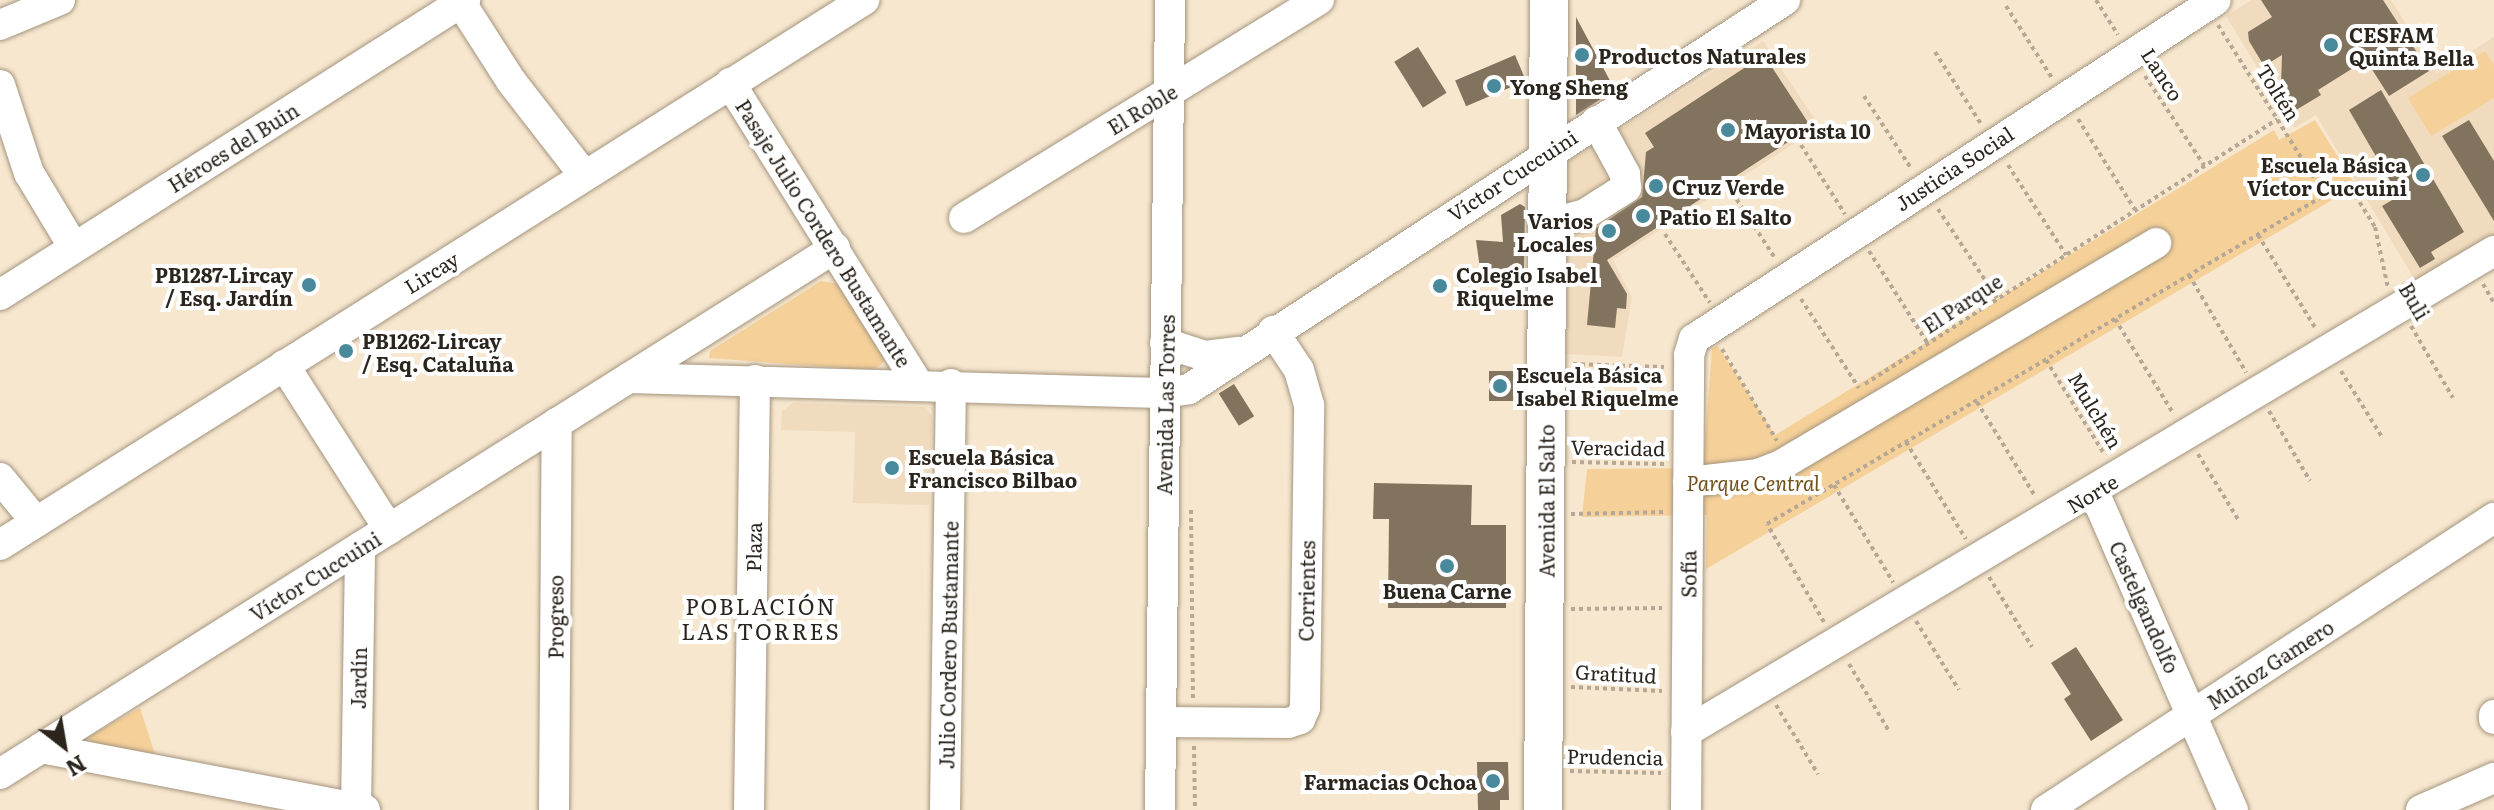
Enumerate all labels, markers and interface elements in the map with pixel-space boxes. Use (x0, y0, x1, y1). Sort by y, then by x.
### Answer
place label: CESFAM Quinta Bella (2349, 22, 2474, 69)
marker: CESFAM Quinta Bella (2320, 34, 2342, 56)
place label: Productos Naturales (1598, 43, 1806, 67)
street label: Lanco (2137, 43, 2189, 105)
marker: Productos Naturales (1573, 46, 1591, 64)
street label: Toltén (2252, 59, 2306, 125)
place label: Yong Sheng (1510, 74, 1628, 98)
marker: Yong Sheng (1485, 77, 1503, 95)
street label: El Roble (1103, 79, 1181, 139)
street label: Pasaje Julio Cordero Bustamante (731, 95, 917, 371)
street label: Héroes del Buin (163, 97, 303, 197)
place label: Mayorista 10 (1744, 118, 1871, 142)
marker: Mayorista 10 (1719, 121, 1737, 139)
street label: Justicia Social (1890, 121, 2018, 215)
street label: Víctor Cuccuini (1443, 124, 1581, 226)
place label: Escuela Básica Víctor Cuccuini (2247, 152, 2407, 199)
marker: Escuela Básica Víctor Cuccuini (2414, 166, 2432, 184)
place label: Cruz Verde (1672, 174, 1784, 198)
marker: Cruz Verde (1647, 177, 1665, 195)
place label: Patio El Salto (1659, 204, 1792, 228)
marker: Patio El Salto (1634, 207, 1652, 225)
place label: Varios Locales (1517, 208, 1593, 255)
marker: Varios Locales (1600, 222, 1618, 240)
street label: Lircay (399, 246, 463, 298)
place label: PB1287-Lircay / Esq. Jardín (155, 262, 293, 309)
place label: Colegio Isabel Riquelme (1456, 262, 1597, 309)
street label: El Parque (1918, 268, 2006, 338)
marker: PB1287-Lircay / Esq. Jardín (300, 276, 318, 294)
marker: Colegio Isabel Riquelme (1431, 277, 1449, 295)
street label: Buli (2395, 278, 2435, 324)
street label: Avenida Las Torres (1151, 315, 1179, 495)
place label: PB1262-Lircay / Esq. Cataluña (362, 328, 514, 375)
marker: PB1262-Lircay / Esq. Cataluña (337, 342, 355, 360)
place label: Escuela Básica Isabel Riquelme (1516, 362, 1679, 409)
street label: Mulchén (2064, 368, 2128, 452)
marker: Escuela Básica Isabel Riquelme (1491, 377, 1509, 395)
street label: Avenida El Salto (1534, 424, 1558, 578)
street label: Veracidad (1570, 434, 1666, 460)
place label: Escuela Básica Francisco Bilbao (908, 444, 1077, 491)
marker: Escuela Básica Francisco Bilbao (883, 459, 901, 477)
street label: Norte (2062, 469, 2122, 517)
park label: Parque Central (1686, 470, 1820, 494)
street label: Julio Cordero Bustamante (934, 521, 962, 769)
street label: Plaza (741, 522, 765, 572)
street label: Víctor Cuccuini (245, 526, 385, 626)
street label: Castelgandolfo (2105, 537, 2185, 677)
street label: Corrientes (1293, 540, 1319, 642)
street label: Sofía (1676, 550, 1700, 598)
marker: Buena Carne (1438, 557, 1456, 575)
street label: Progreso (543, 575, 567, 659)
place label: Buena Carne (1383, 578, 1511, 602)
district label: POBLACIÓN LAS TORRES (681, 592, 841, 644)
street label: Muñoz Gamero (2202, 614, 2338, 714)
street label: Jardín (345, 647, 371, 709)
street label: Gratitud (1575, 659, 1657, 687)
north arrow (24, 706, 104, 786)
street label: Prudencia (1566, 743, 1664, 769)
text: N (60, 748, 93, 786)
place label: Farmacias Ochoa (1304, 769, 1477, 793)
marker: Farmacias Ochoa (1484, 772, 1502, 790)

